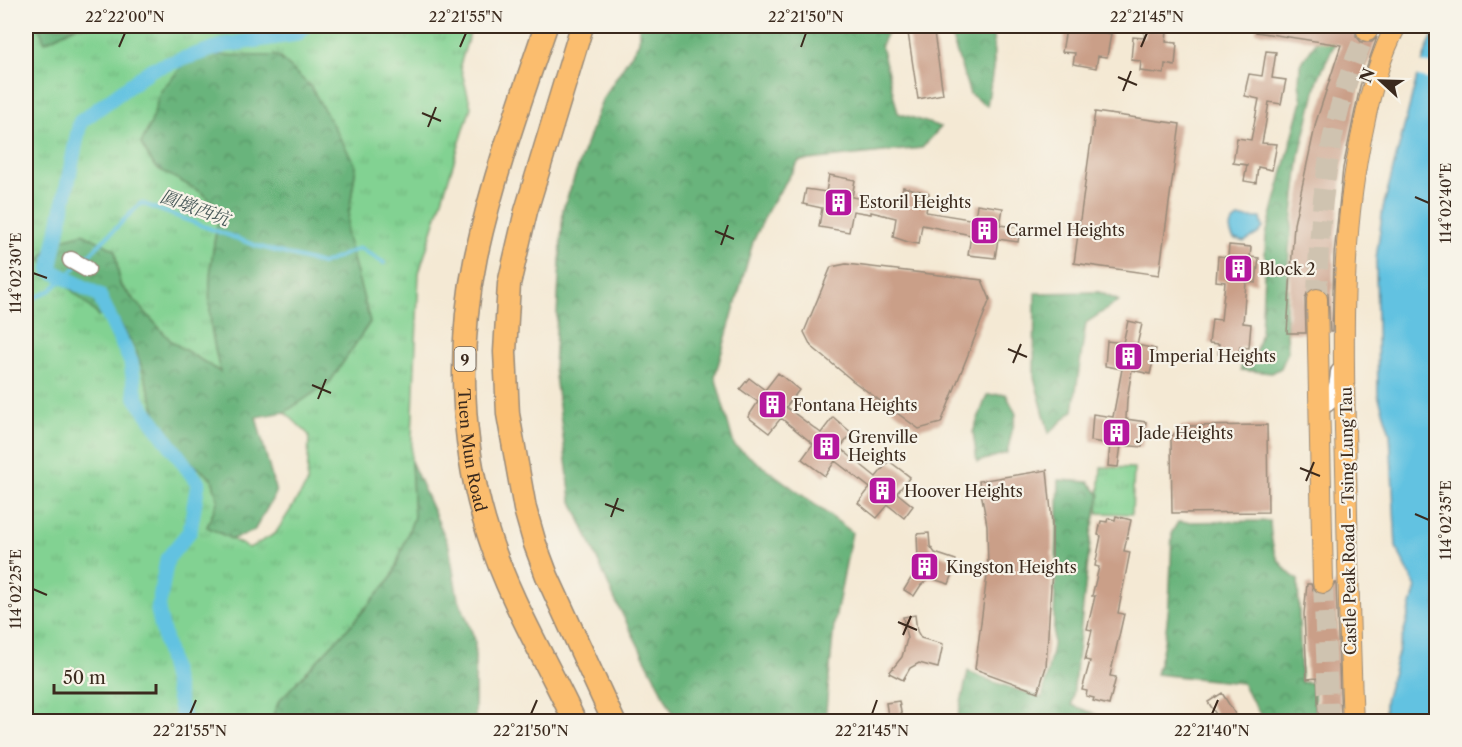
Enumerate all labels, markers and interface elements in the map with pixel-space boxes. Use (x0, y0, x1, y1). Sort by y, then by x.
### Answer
text: 22°22'00"N (85, 7, 165, 26)
text: 22°21'55"N (429, 7, 503, 26)
text: 22°21'50"N (768, 7, 844, 26)
text: 22°21'45"N (1110, 7, 1184, 26)
north arrow (1351, 51, 1411, 111)
text: N (1355, 65, 1379, 86)
text: 114°02'40"E (1436, 163, 1455, 243)
water label: 圓墩西坑 (157, 185, 235, 232)
building icon: Estoril Heights (822, 186, 854, 218)
place label: Estoril Heights (859, 192, 971, 212)
building icon: Carmel Heights (969, 214, 1001, 246)
place label: Carmel Heights (1006, 220, 1125, 240)
text: 114°02'30"E (6, 232, 25, 314)
building icon: Block 2 (1222, 253, 1254, 285)
place label: Block 2 (1259, 259, 1315, 279)
building icon: Imperial Heights (1112, 340, 1144, 372)
place label: Imperial Heights (1149, 346, 1276, 366)
road number: 9 (454, 347, 476, 371)
street label: Castle Peak Road – Tsing Lung Tau (1336, 387, 1360, 655)
street label: Tuen Mun Road (454, 388, 491, 514)
building icon: Fontana Heights (756, 389, 788, 421)
place label: Fontana Heights (793, 395, 917, 415)
building icon: Jade Heights (1101, 417, 1133, 449)
place label: Jade Heights (1135, 423, 1233, 443)
place label: Grenville Heights (848, 427, 918, 465)
building icon: Grenville Heights (811, 430, 843, 462)
building icon: Hoover Heights (867, 475, 899, 507)
text: 114°02'35"E (1436, 480, 1455, 560)
place label: Hoover Heights (904, 481, 1023, 501)
text: 114°02'25"E (6, 549, 25, 629)
building icon: Kingston Heights (909, 551, 941, 583)
place label: Kingston Heights (946, 557, 1077, 577)
scale bar (54, 657, 156, 695)
text: 50 m (63, 667, 106, 689)
text: 22°21'55"N (153, 721, 227, 740)
text: 22°21'50"N (493, 721, 569, 740)
text: 22°21'45"N (835, 721, 909, 740)
text: 22°21'40"N (1174, 721, 1250, 740)

